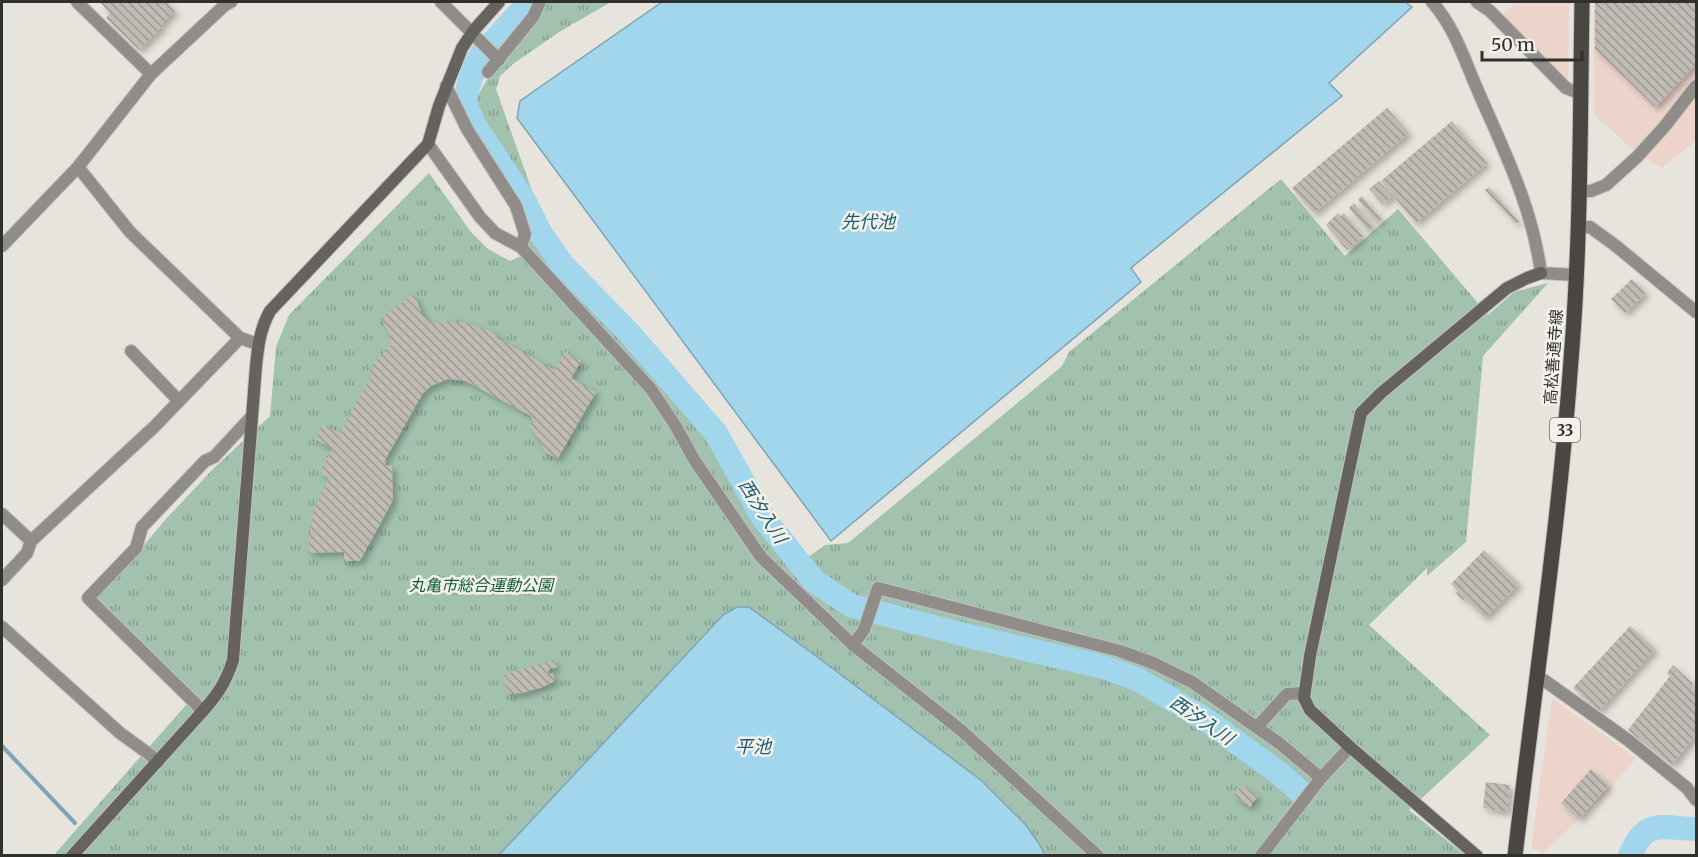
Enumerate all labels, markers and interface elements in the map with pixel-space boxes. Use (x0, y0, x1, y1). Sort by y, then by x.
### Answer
scale bar (1482, 24, 1582, 62)
text: 50 m (1491, 33, 1535, 56)
water label: 先代池 (841, 210, 897, 233)
street label: 高松善通寺線 (1540, 308, 1566, 406)
road number: 33 (1550, 418, 1580, 442)
water label: 西汐入川 (734, 475, 793, 549)
park label: 丸亀市総合運動公園 (409, 575, 555, 595)
water label: 西汐入川 (1166, 690, 1240, 751)
water label: 平池 (735, 735, 773, 758)

